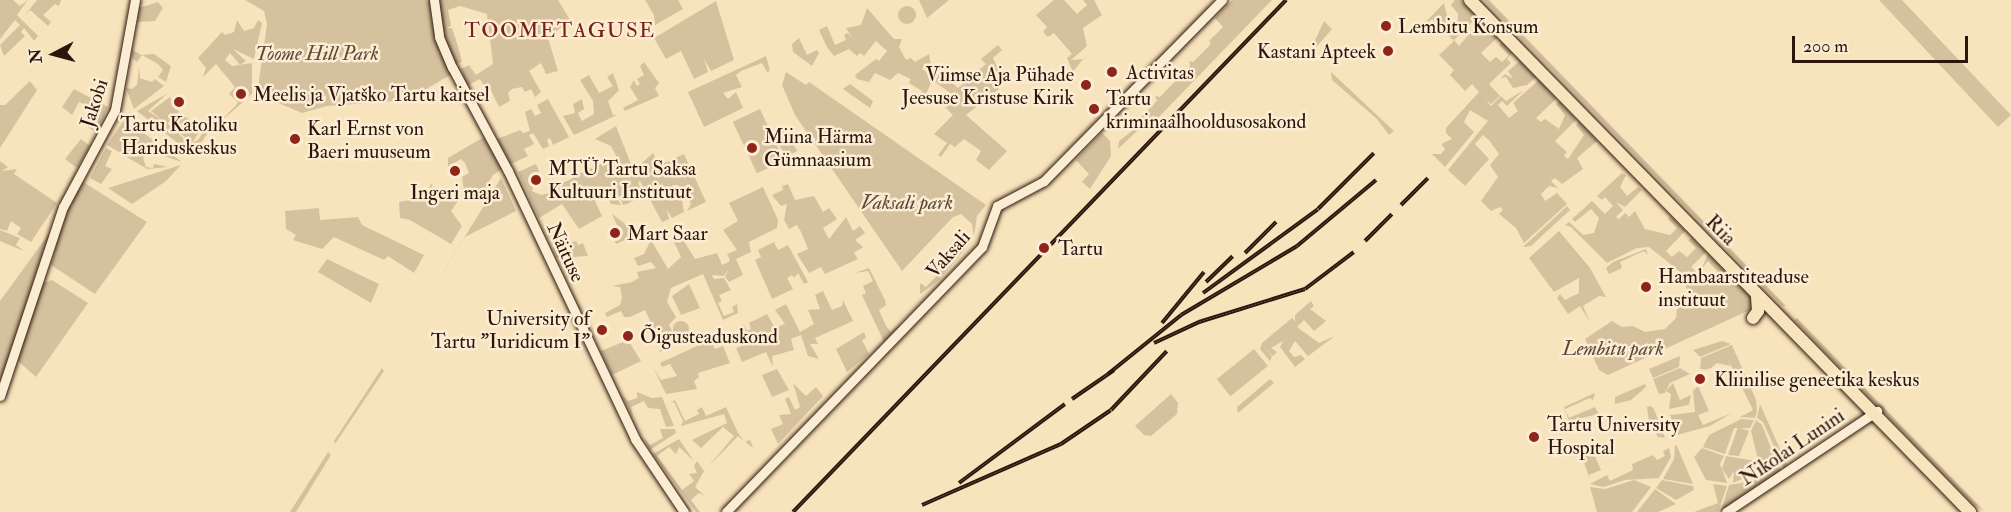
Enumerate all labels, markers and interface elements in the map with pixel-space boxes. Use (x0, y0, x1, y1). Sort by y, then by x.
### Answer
place label: Lembitu Konsum (1398, 14, 1539, 38)
district label: TOOMETAGUSE (464, 18, 656, 44)
marker: Lembitu Konsum (1379, 19, 1393, 33)
north arrow (24, 24, 84, 84)
scale bar (1795, 24, 1970, 62)
text: 200 m (1803, 35, 1848, 58)
place label: Kastani Apteek (1257, 39, 1376, 63)
park label: Toome Hill Park (255, 41, 379, 65)
marker: Kastani Apteek (1381, 44, 1395, 58)
text: N (25, 48, 47, 64)
place label: Activitas (1126, 60, 1194, 84)
place label: Viimse Aja Pühade Jeesuse Kristuse Kirik (901, 62, 1074, 109)
marker: Activitas (1103, 63, 1121, 81)
street label: Jakobi (75, 76, 113, 130)
marker: Viimse Aja Pühade Jeesuse Kristuse Kirik (1079, 78, 1093, 92)
place label: Meelis ja Vjatško Tartu kaitsel (253, 82, 490, 106)
place label: Tartu kriminaalhooldusosakond (1106, 86, 1306, 133)
marker: Meelis ja Vjatško Tartu kaitsel (234, 87, 248, 101)
marker: Tartu Katoliku Hariduskeskus (172, 95, 186, 109)
marker: Tartu kriminaalhooldusosakond (1087, 102, 1101, 116)
place label: Tartu Katoliku Hariduskeskus (120, 112, 238, 159)
place label: Karl Ernst von Baeri muuseum (307, 116, 431, 163)
place label: Miina Härma Gümnaasium (764, 124, 873, 171)
marker: Karl Ernst von Baeri muuseum (288, 132, 302, 146)
marker: Miina Härma Gümnaasium (745, 141, 759, 155)
place label: MTÜ Tartu Saksa Kultuuri Instituut (548, 156, 696, 203)
marker: Ingeri maja (448, 164, 462, 178)
marker: MTÜ Tartu Saksa Kultuuri Instituut (529, 173, 543, 187)
place label: Ingeri maja (410, 180, 500, 204)
park label: Vaksali park (861, 190, 953, 214)
street label: Riia (1701, 210, 1741, 250)
street label: Näituse (542, 218, 590, 286)
place label: Mart Saar (627, 221, 708, 245)
street label: Vaksali (921, 225, 975, 283)
marker: Mart Saar (608, 226, 622, 240)
place label: Tartu (1058, 236, 1103, 260)
marker: Tartu (1035, 239, 1053, 257)
place label: Hambaarstiteaduse instituut (1658, 264, 1809, 311)
marker: Hambaarstiteaduse instituut (1639, 280, 1653, 294)
place label: University of Tartu "Iuridicum I" (431, 306, 590, 353)
marker: University of Tartu "Iuridicum I" (595, 323, 609, 337)
place label: Õigusteaduskond (640, 324, 778, 348)
marker: Õigusteaduskond (621, 329, 635, 343)
park label: Lembitu park (1562, 336, 1664, 360)
place label: Kliinilise geneetika keskus (1714, 367, 1919, 391)
marker: Kliinilise geneetika keskus (1691, 370, 1709, 388)
street label: Nikolai Lunini (1735, 403, 1849, 491)
place label: Tartu University Hospital (1547, 413, 1680, 460)
marker: Tartu University Hospital (1525, 428, 1543, 446)

